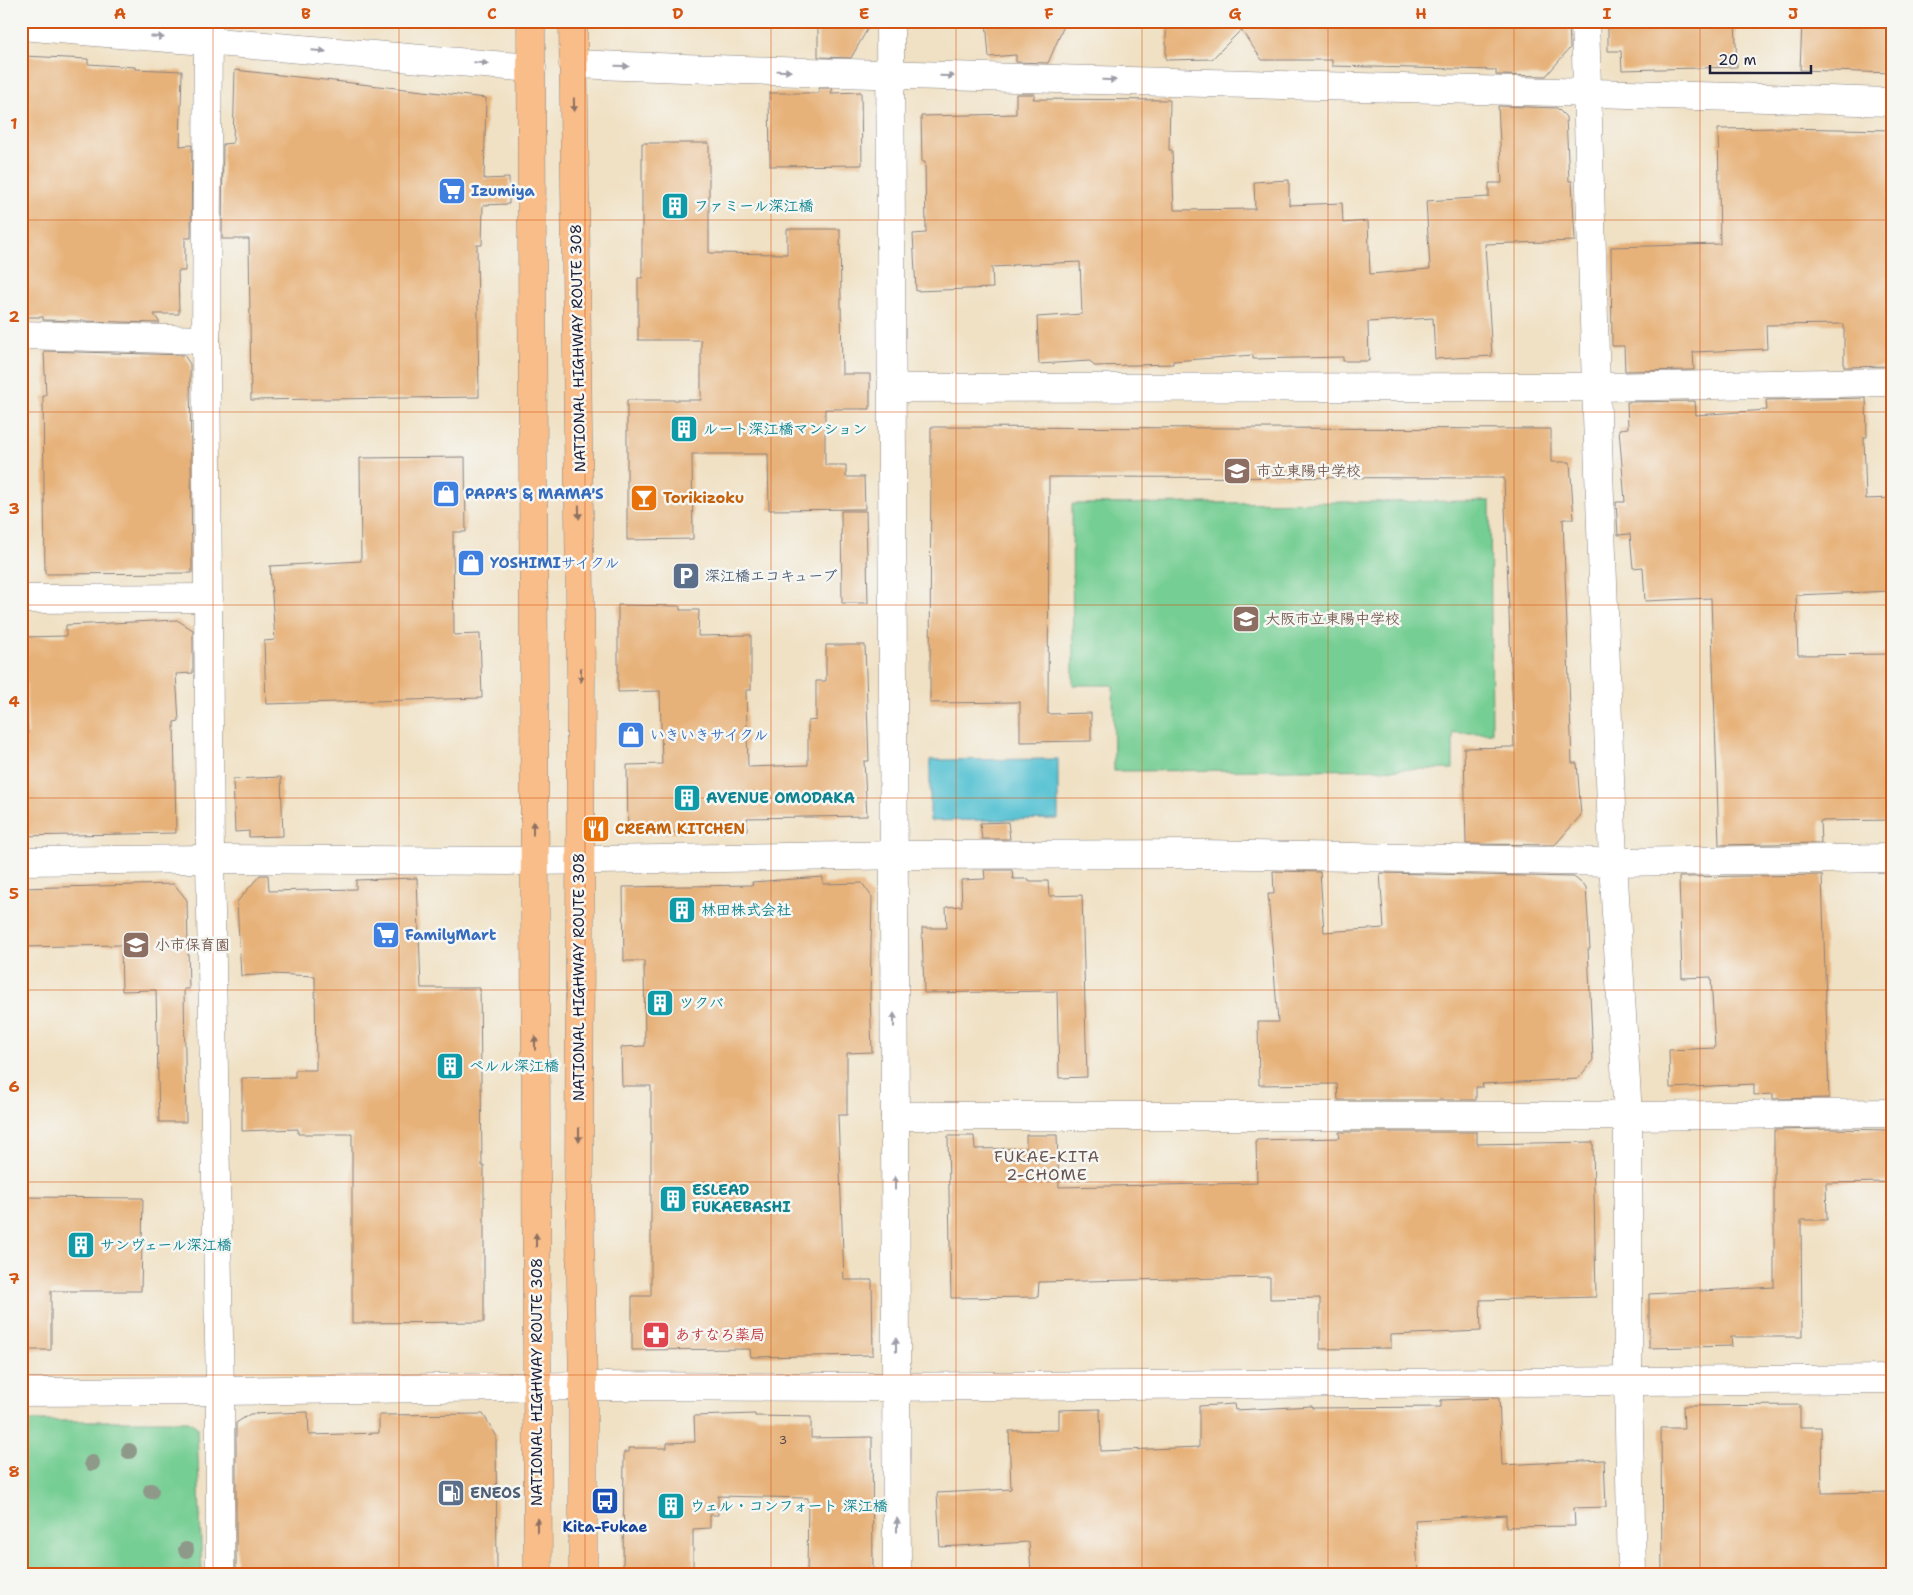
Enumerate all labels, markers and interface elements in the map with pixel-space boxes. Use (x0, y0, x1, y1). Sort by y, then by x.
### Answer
text: A (114, 3, 126, 24)
text: B (301, 3, 311, 24)
text: C (487, 3, 497, 24)
text: D (672, 3, 684, 24)
text: E (859, 3, 869, 24)
text: F (1044, 3, 1054, 24)
text: G (1229, 3, 1242, 24)
text: H (1415, 3, 1427, 24)
text: I (1603, 3, 1612, 24)
text: J (1788, 3, 1798, 24)
one-way arrow (149, 34, 165, 42)
scale bar (1710, 42, 1812, 74)
one-way arrow (311, 47, 327, 55)
text: 20 m (1718, 50, 1757, 70)
one-way arrow (473, 60, 489, 68)
one-way arrow (614, 62, 630, 70)
one-way arrow (777, 68, 793, 76)
one-way arrow (939, 73, 955, 81)
one-way arrow (1102, 77, 1118, 85)
one-way arrow (570, 97, 578, 113)
text: 1 (10, 113, 18, 134)
supermarket icon: Izumiya (437, 176, 467, 206)
place label: Izumiya (471, 181, 536, 201)
building icon: ファミール深江橋 (660, 191, 690, 221)
place label: ファミール深江橋 (694, 196, 813, 216)
street label: NATIONAL HIGHWAY ROUTE 308 (566, 224, 590, 472)
text: 2 (8, 306, 20, 327)
building icon: ルート深江橋マンション (669, 414, 699, 444)
place label: ルート深江橋マンション (703, 419, 867, 439)
school or university icon: 市立東陽中学校 (1222, 456, 1252, 486)
place label: 市立東陽中学校 (1256, 461, 1361, 481)
shop icon: PAPA'S & MAMA'S (431, 479, 461, 509)
bar icon: Torikizoku (629, 483, 659, 513)
place label: PAPA'S & MAMA'S (465, 484, 604, 504)
place label: Torikizoku (663, 488, 744, 508)
text: 3 (8, 498, 20, 519)
one-way arrow (575, 505, 583, 521)
shop icon: YOSHIMIサイクル (456, 548, 486, 578)
place label: YOSHIMIサイクル (490, 553, 619, 573)
parking icon: 深江橋エコキューブ (671, 561, 701, 591)
place label: 深江橋エコキューブ (705, 566, 838, 586)
school or university icon: 大阪市立東陽中学校 (1231, 604, 1261, 634)
place label: 大阪市立東陽中学校 (1265, 609, 1400, 629)
one-way arrow (577, 667, 585, 683)
text: 4 (8, 691, 20, 712)
shop icon: いきいきサイクル (616, 720, 646, 750)
place label: いきいきサイクル (650, 725, 768, 745)
building icon: AVENUE OMODAKA (672, 783, 702, 813)
place label: AVENUE OMODAKA (706, 788, 855, 808)
restaurant icon: CREAM KITCHEN (581, 814, 611, 844)
one-way arrow (529, 819, 537, 835)
place label: CREAM KITCHEN (615, 819, 745, 839)
street label: NATIONAL HIGHWAY ROUTE 308 (569, 853, 589, 1101)
text: 5 (9, 883, 19, 904)
building icon: 林田株式会社 (667, 895, 697, 925)
place label: 林田株式会社 (701, 900, 791, 920)
supermarket icon: FamilyMart (371, 920, 401, 950)
place label: FamilyMart (405, 925, 496, 945)
school or university icon: 小市保育園 (121, 930, 151, 960)
place label: 小市保育園 (155, 935, 230, 955)
building icon: ツクバ (645, 988, 675, 1018)
place label: ツクバ (679, 993, 724, 1013)
one-way arrow (890, 1012, 898, 1028)
one-way arrow (531, 1034, 539, 1050)
building icon: ペルル深江橋 (435, 1051, 465, 1081)
place label: ペルル深江橋 (469, 1056, 559, 1076)
text: 6 (8, 1076, 20, 1097)
one-way arrow (575, 1127, 583, 1143)
district label: FUKAE-KITA 2-CHOME (994, 1146, 1100, 1185)
one-way arrow (891, 1174, 899, 1190)
place label: ESLEAD FUKAEBASHI (692, 1180, 791, 1217)
building icon: ESLEAD FUKAEBASHI (658, 1184, 688, 1214)
building icon: サンヴェール深江橋 (66, 1230, 96, 1260)
one-way arrow (532, 1232, 540, 1248)
place label: サンヴェール深江橋 (100, 1235, 232, 1255)
street label: NATIONAL HIGHWAY ROUTE 308 (527, 1258, 547, 1506)
text: 7 (8, 1268, 20, 1289)
pharmacy icon: あすなろ薬局 (641, 1320, 671, 1350)
place label: あすなろ薬局 (675, 1325, 765, 1345)
one-way arrow (892, 1337, 900, 1353)
house number: 3 (779, 1432, 787, 1448)
text: 8 (8, 1461, 20, 1482)
fuel station icon: ENEOS (436, 1478, 466, 1508)
place label: ENEOS (470, 1483, 521, 1503)
bus stop icon: Kita-Fukae (590, 1486, 620, 1516)
building icon: ウェル・コンフォート 深江橋 (656, 1491, 686, 1521)
place label: ウェル・コンフォート 深江橋 (690, 1496, 888, 1516)
one-way arrow (533, 1517, 541, 1533)
place label: Kita-Fukae (562, 1517, 648, 1537)
one-way arrow (893, 1517, 901, 1533)

